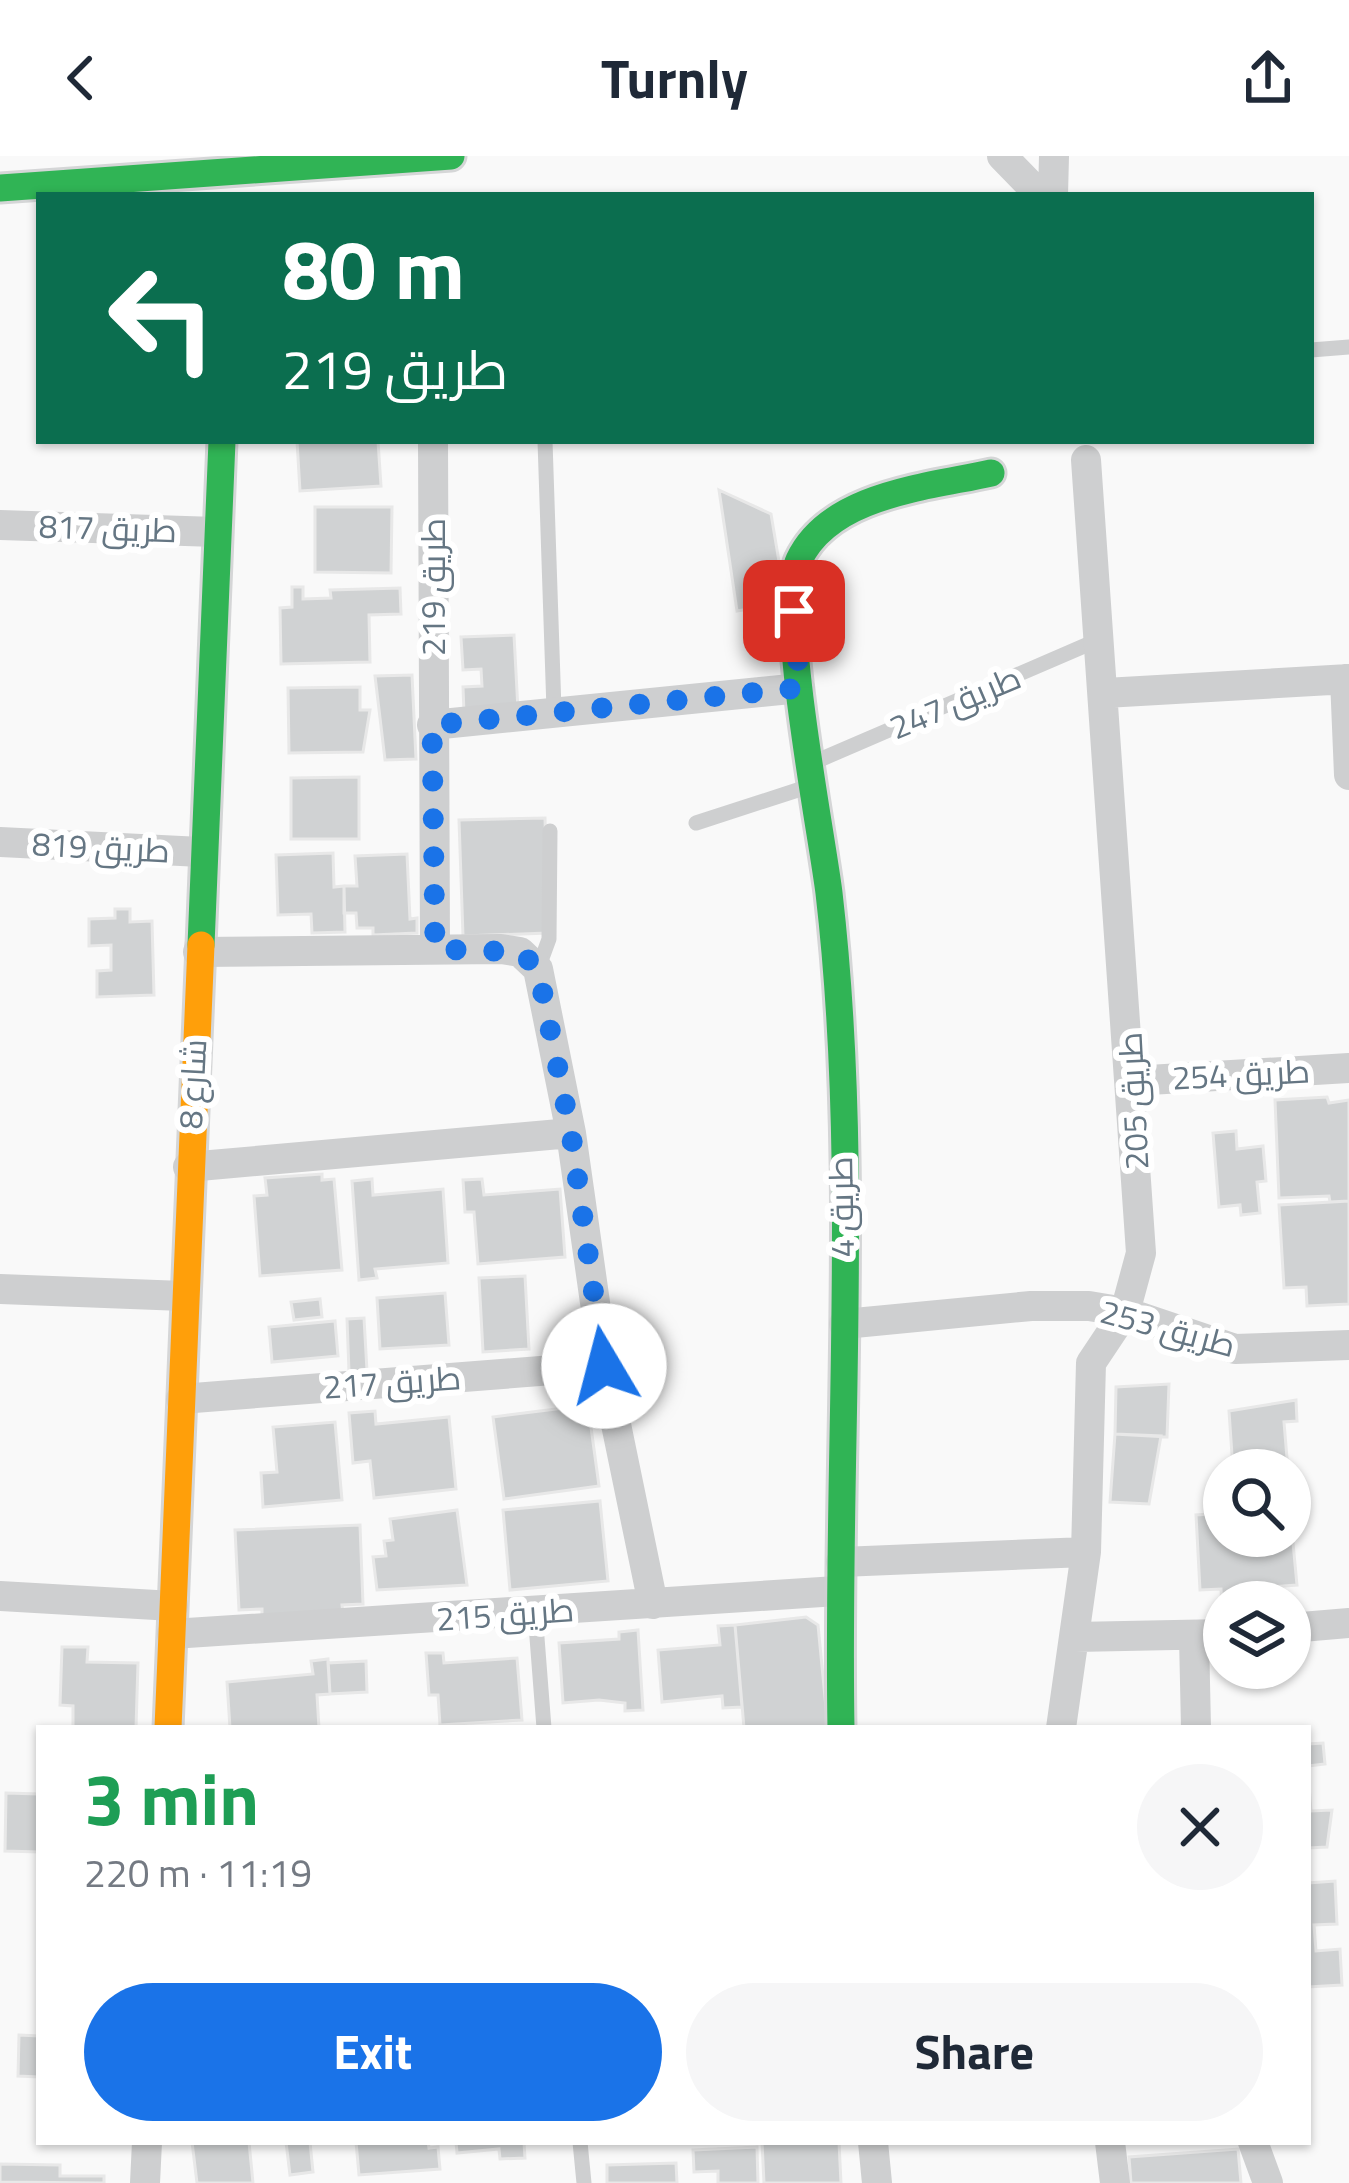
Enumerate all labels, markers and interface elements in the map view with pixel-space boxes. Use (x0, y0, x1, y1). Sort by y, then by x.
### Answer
text: Turnly (601, 37, 748, 119)
icon: back (48, 45, 114, 111)
icon: share (1235, 45, 1301, 111)
text: 80 m (282, 204, 465, 332)
icon: left (84, 240, 240, 396)
text: طريق 219 (282, 328, 508, 410)
street label: طريق 817 (38, 501, 178, 555)
street label: طريق 219 (408, 518, 458, 656)
pin (743, 560, 845, 662)
icon: arrive (761, 578, 827, 644)
street label: طريق 247 (882, 652, 1028, 752)
street label: طريق 819 (31, 818, 171, 876)
street label: طريق 205 (1104, 1031, 1162, 1171)
street label: شارع 8 (165, 1038, 219, 1130)
street label: طريق 254 (1171, 1045, 1311, 1103)
street label: طريق 4 (815, 1156, 867, 1258)
street label: طريق 253 (1095, 1286, 1241, 1370)
position arrow (541, 1303, 667, 1429)
street label: طريق 217 (321, 1352, 463, 1412)
map controls (1203, 1449, 1311, 1689)
button: search (1203, 1449, 1311, 1557)
button: layers (1203, 1581, 1311, 1689)
street label: طريق 215 (434, 1584, 576, 1644)
text: 3 min (84, 1743, 259, 1853)
button: close (1137, 1764, 1263, 1890)
text: 220 m · 11:19 (84, 1843, 312, 1902)
button: Exit (84, 1983, 662, 2121)
button: Share (686, 1983, 1263, 2121)

